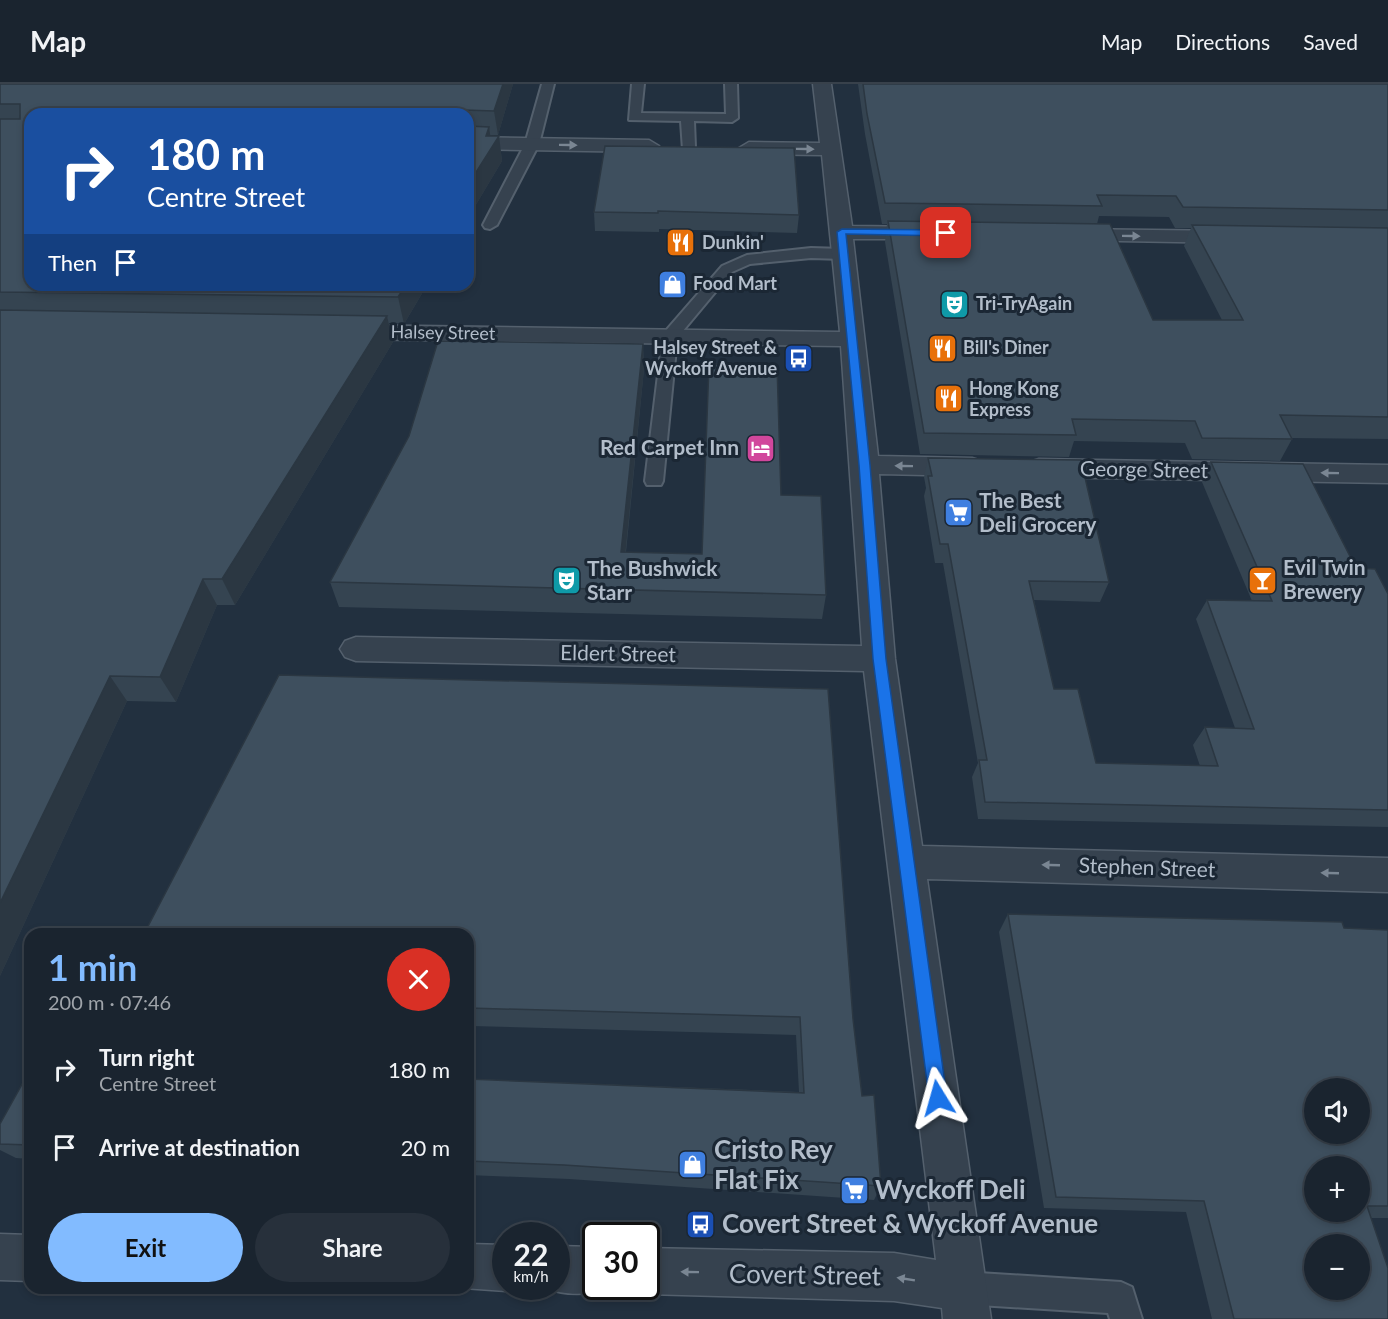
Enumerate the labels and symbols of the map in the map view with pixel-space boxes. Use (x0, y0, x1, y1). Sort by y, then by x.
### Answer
one-way arrow (559, 140, 578, 150)
one-way arrow (796, 144, 815, 154)
pin (920, 207, 971, 258)
restaurant icon: Dunkin' (665, 227, 697, 259)
place label: Dunkin' (702, 231, 764, 253)
one-way arrow (1122, 231, 1141, 241)
shop icon: Food Mart (656, 268, 688, 300)
place label: Food Mart (693, 272, 777, 294)
theatre icon: Tri-TryAgain (939, 288, 971, 320)
place label: Tri-TryAgain (976, 292, 1072, 314)
street label: Halsey Street (391, 320, 496, 344)
restaurant icon: Bill's Diner (926, 332, 958, 364)
place label: Halsey Street & Wyckoff Avenue (645, 336, 777, 379)
place label: Bill's Diner (963, 336, 1049, 358)
bus stop icon: Halsey Street & Wyckoff Avenue (782, 342, 814, 374)
place label: Hong Kong Express (969, 377, 1059, 420)
restaurant icon: Hong Kong Express (932, 383, 964, 415)
hotel icon: Red Carpet Inn (744, 432, 776, 464)
place label: Red Carpet Inn (600, 434, 739, 459)
street label: George Street (1080, 455, 1209, 482)
one-way arrow (894, 461, 913, 470)
one-way arrow (1320, 469, 1339, 478)
place label: The Best Deli Grocery (979, 487, 1097, 536)
supermarket icon: The Best Deli Grocery (942, 497, 974, 529)
place label: Evil Twin Brewery (1283, 554, 1366, 603)
place label: The Bushwick Starr (587, 555, 718, 604)
bar icon: Evil Twin Brewery (1246, 564, 1278, 596)
theatre icon: The Bushwick Starr (550, 565, 582, 597)
street label: Eldert Street (560, 639, 677, 666)
street label: Stephen Street (1078, 852, 1216, 881)
one-way arrow (1041, 861, 1060, 870)
one-way arrow (1320, 868, 1339, 878)
position arrow (906, 1066, 970, 1130)
place label: Cristo Rey Flat Fix (714, 1133, 833, 1195)
shop icon: Cristo Rey Flat Fix (677, 1149, 709, 1181)
place label: Wyckoff Deli (875, 1173, 1026, 1205)
supermarket icon: Wyckoff Deli (838, 1174, 870, 1206)
place label: Covert Street & Wyckoff Avenue (722, 1207, 1098, 1239)
bus stop icon: Covert Street & Wyckoff Avenue (685, 1208, 717, 1240)
speed limit sign: 30 (582, 1222, 660, 1300)
street label: Covert Street (729, 1257, 882, 1291)
one-way arrow (680, 1267, 699, 1277)
one-way arrow (896, 1274, 915, 1283)

